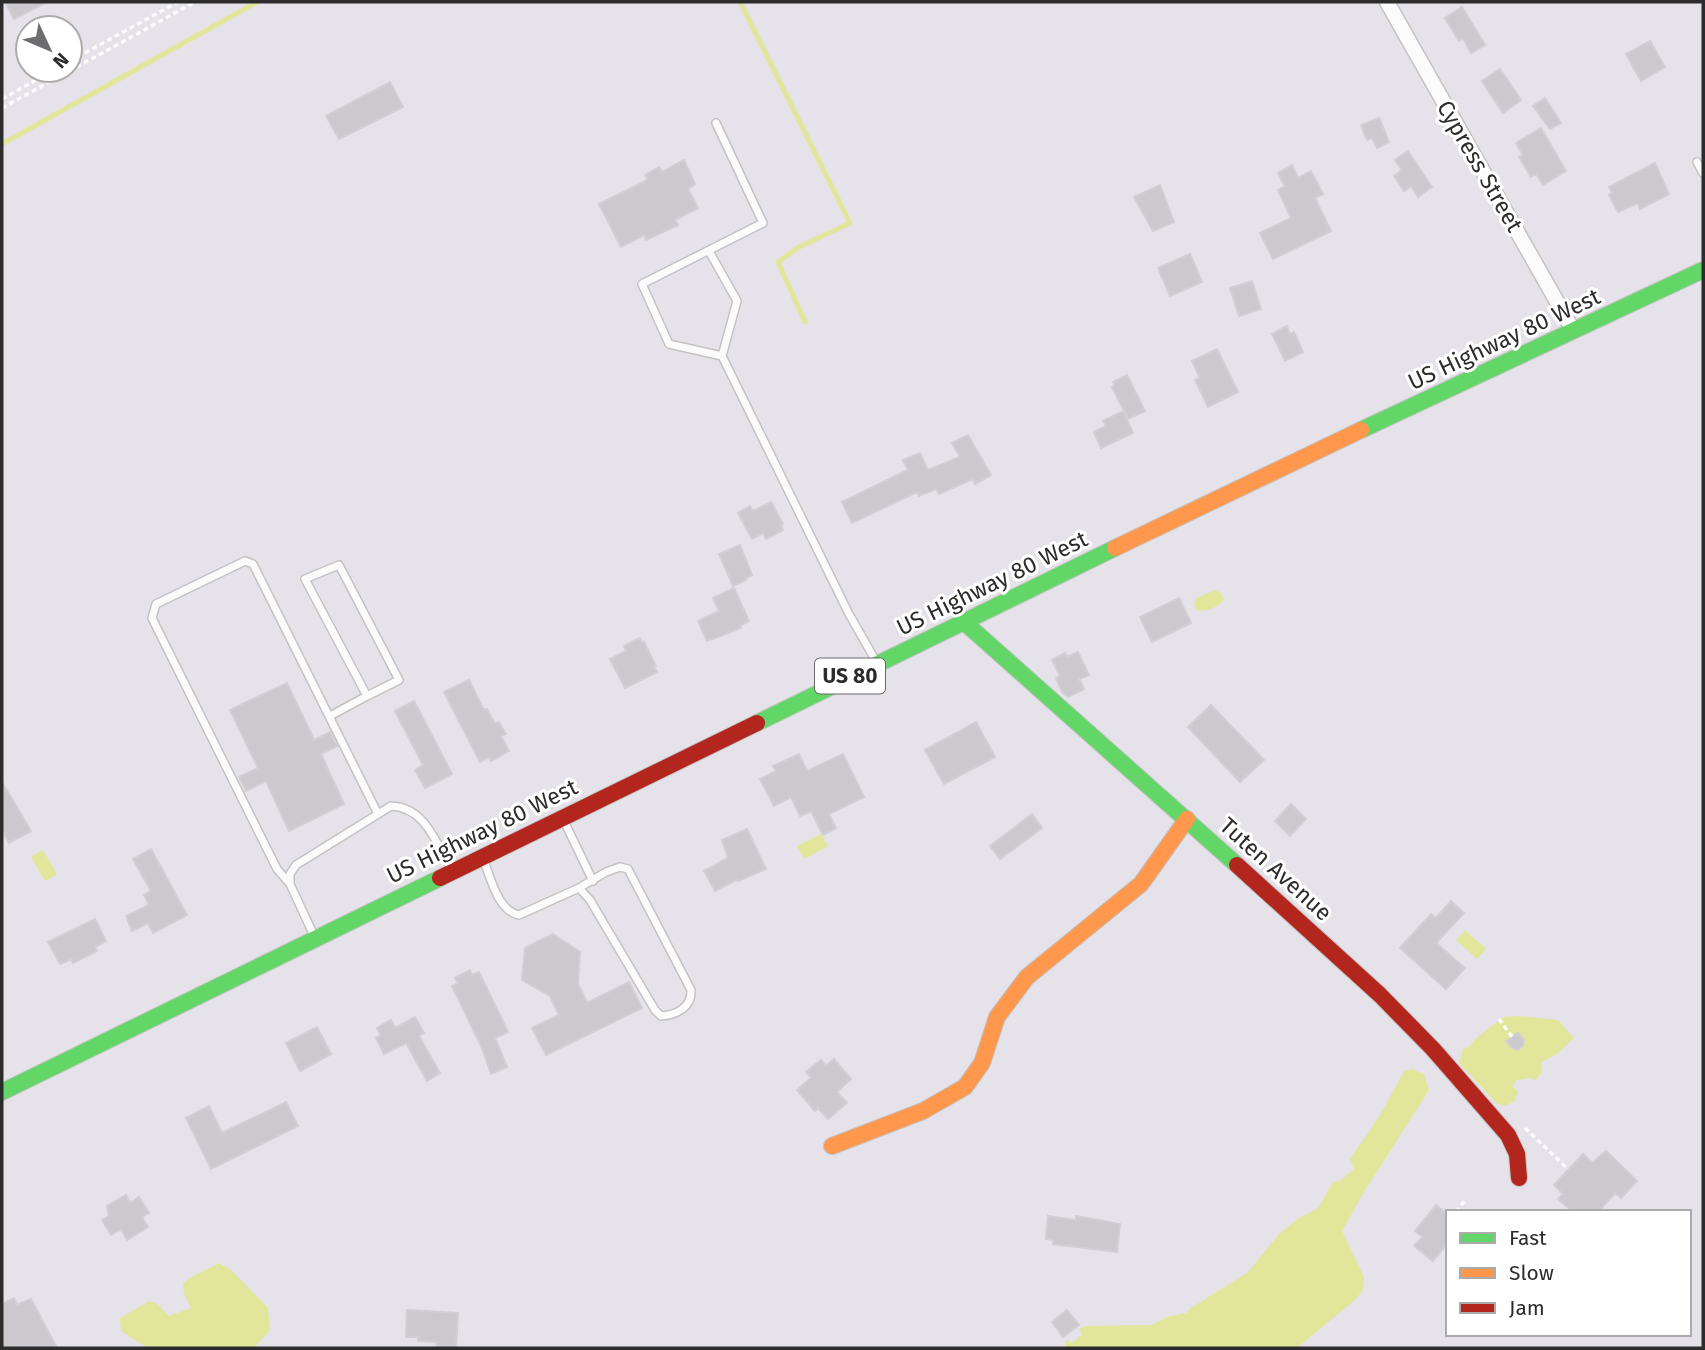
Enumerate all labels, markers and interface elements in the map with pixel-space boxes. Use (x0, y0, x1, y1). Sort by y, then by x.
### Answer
north arrow (14, 14, 84, 84)
text: N (48, 48, 74, 73)
street label: Cypress Street (1431, 95, 1529, 237)
street label: US Highway 80 West (1403, 282, 1605, 396)
street label: US Highway 80 West (892, 524, 1093, 641)
road number: US 80 (815, 658, 885, 694)
street label: US Highway 80 West (382, 772, 583, 889)
street label: Tuten Avenue (1214, 812, 1338, 926)
legend (1446, 1210, 1691, 1336)
text: Fast (1509, 1225, 1547, 1251)
text: Slow (1509, 1260, 1554, 1286)
text: Jam (1509, 1295, 1545, 1321)

